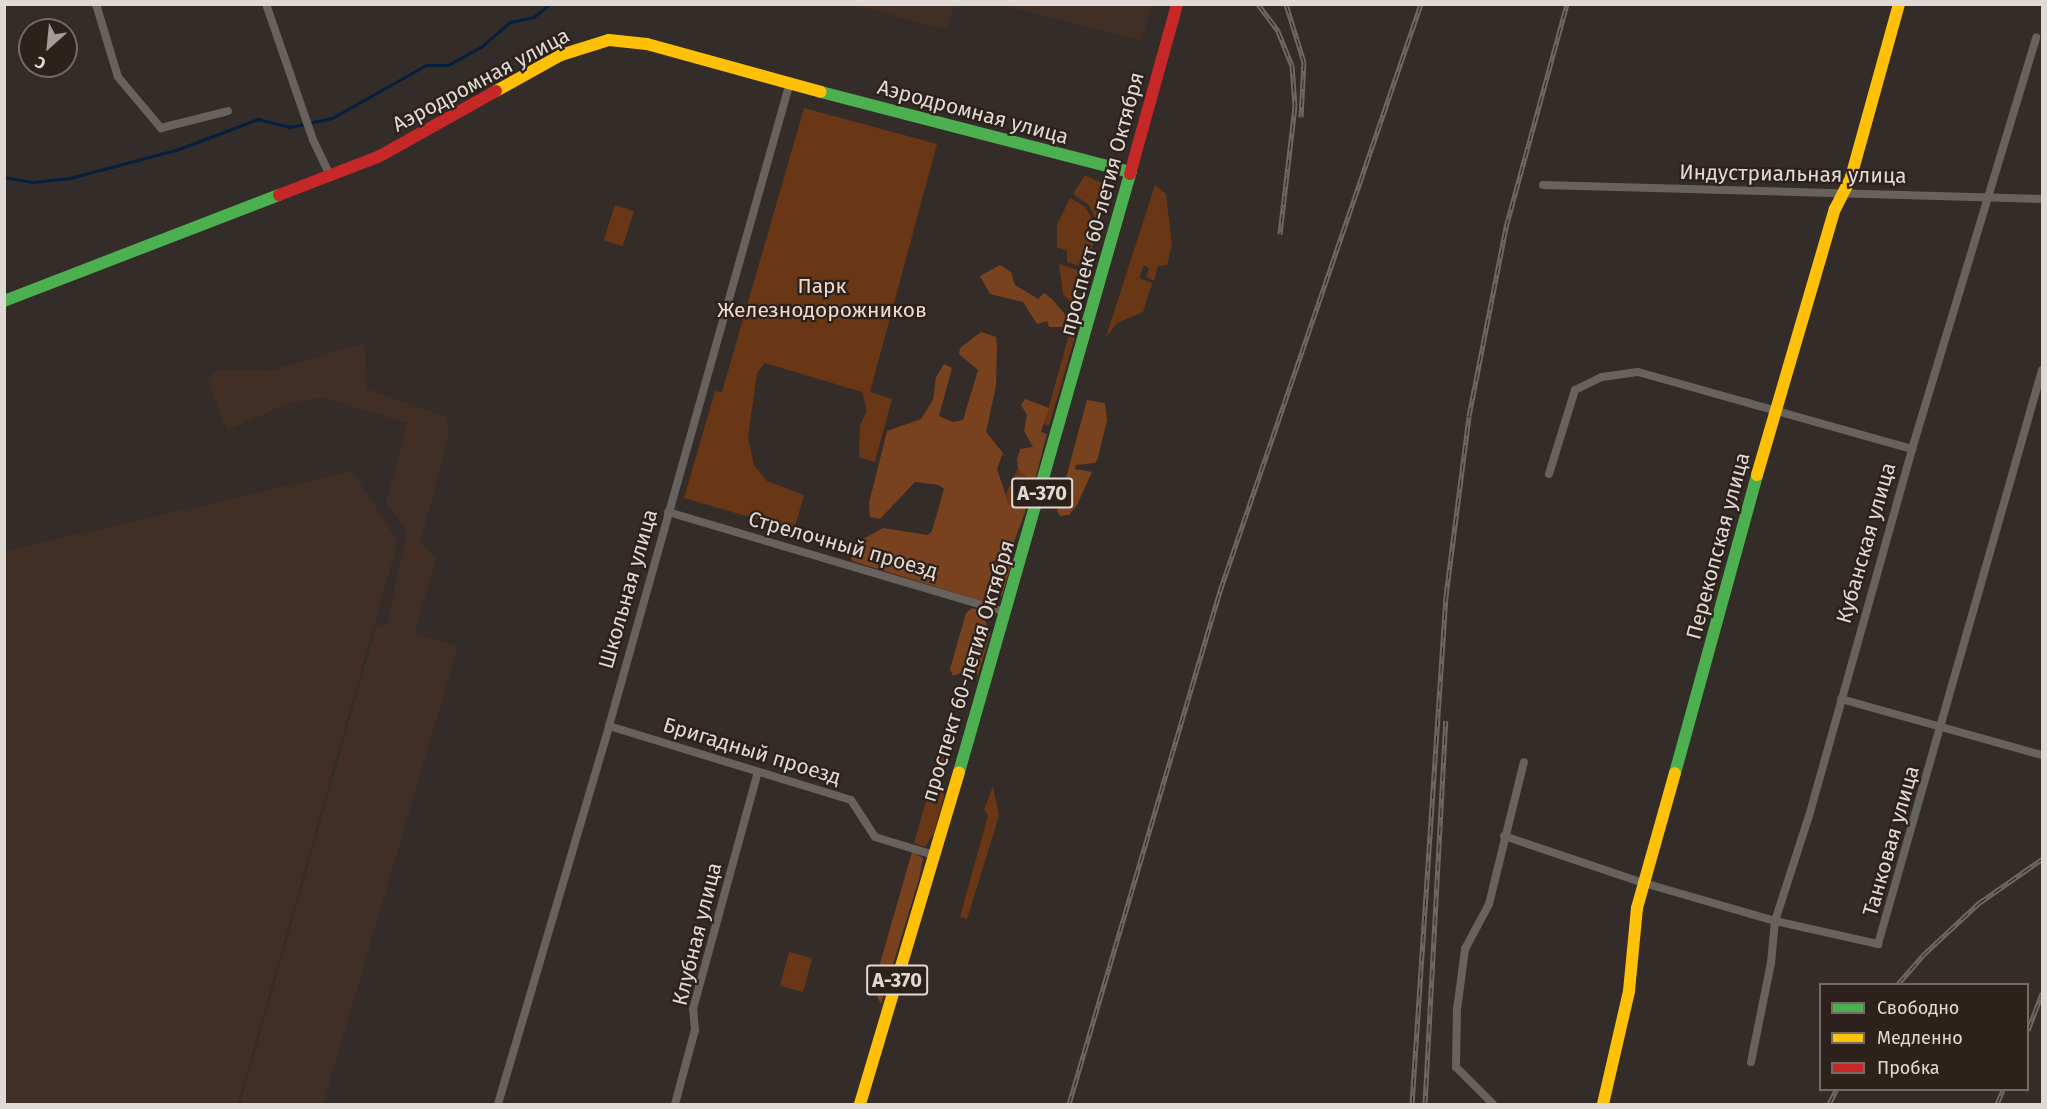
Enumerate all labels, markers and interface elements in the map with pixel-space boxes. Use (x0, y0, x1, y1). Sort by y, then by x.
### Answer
north arrow (18, 18, 78, 78)
street label: Аэродромная улица (388, 23, 574, 137)
text: С (32, 52, 49, 73)
street label: проспект 60-летия Октября (1055, 69, 1149, 339)
street label: Аэродромная улица (875, 74, 1071, 150)
street label: Индустриальная улица (1679, 159, 1907, 189)
park label: Парк Железнодорожников (717, 273, 927, 323)
street label: Перекопская улица (1681, 450, 1755, 642)
street label: Кубанская улица (1831, 460, 1901, 626)
road number: А-370 (1010, 476, 1074, 510)
street label: Школьная улица (593, 506, 663, 672)
street label: Стрелочный проезд (745, 506, 941, 584)
street label: проспект 60-летия Октября (916, 537, 1020, 805)
street label: Бригадный проезд (660, 712, 844, 790)
street label: Танковая улица (1857, 763, 1925, 919)
street label: Клубная улица (667, 860, 727, 1008)
road number: А-370 (866, 963, 928, 997)
legend (1819, 983, 2029, 1091)
text: Свободно (1877, 997, 1959, 1019)
text: Медленно (1877, 1027, 1963, 1049)
text: Пробка (1877, 1057, 1940, 1079)

